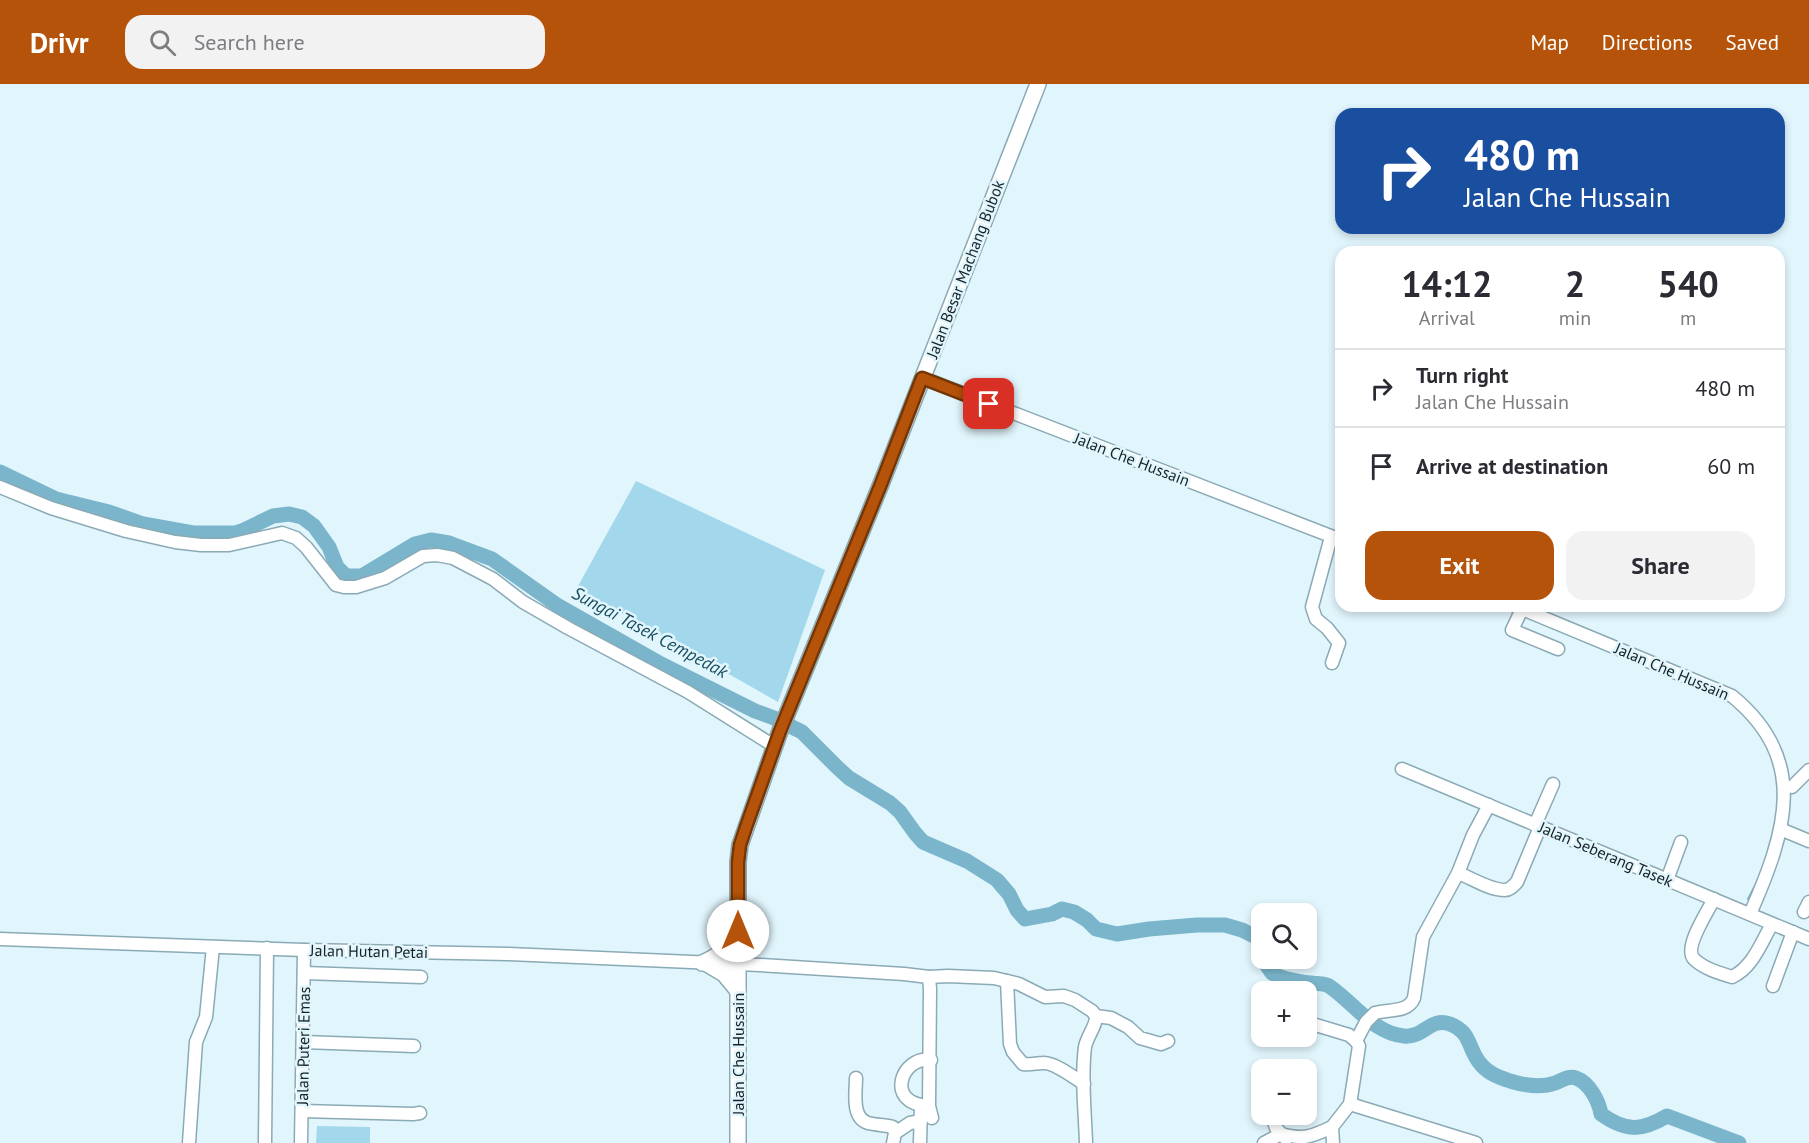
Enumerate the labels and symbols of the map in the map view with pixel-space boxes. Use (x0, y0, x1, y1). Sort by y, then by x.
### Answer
street label: Jalan Besar Machang Bubok (921, 177, 1008, 362)
pin (963, 378, 1014, 429)
street label: Jalan Che Hussain (1070, 427, 1193, 490)
water label: Sungai Tasek Cempedak (568, 581, 733, 683)
street label: Jalan Che Hussain (1611, 638, 1732, 704)
street label: Jalan Seberang Tasek (1535, 816, 1676, 891)
position arrow (706, 899, 770, 963)
street label: Jalan Hutan Petai (309, 940, 428, 962)
street label: Jalan Puteri Emas (292, 986, 314, 1107)
street label: Jalan Che Hussain (728, 993, 748, 1116)

